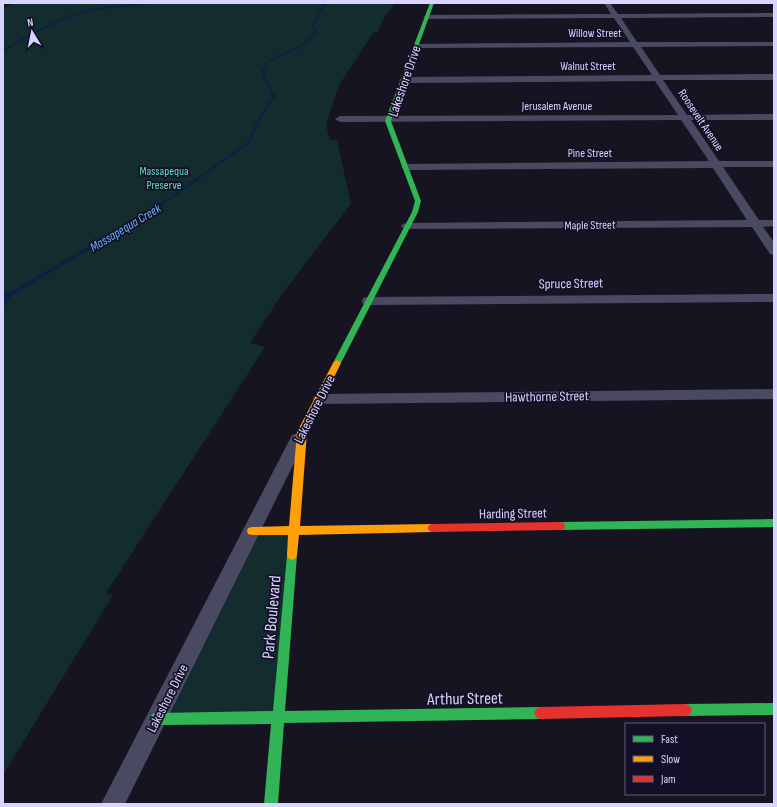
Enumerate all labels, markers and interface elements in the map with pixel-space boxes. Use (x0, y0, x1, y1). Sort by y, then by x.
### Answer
north arrow (12, 12, 52, 52)
text: N (26, 16, 34, 30)
street label: Willow Street (568, 26, 622, 41)
street label: Lakeshore Drive (384, 43, 425, 119)
street label: Walnut Street (560, 59, 616, 74)
street label: Roosevelt Avenue (675, 87, 727, 154)
street label: Jerusalem Avenue (521, 99, 592, 114)
street label: Pine Street (568, 146, 613, 161)
park label: Massapequa Preserve (139, 164, 189, 193)
water label: Massapequa Creek (87, 200, 165, 255)
street label: Maple Street (564, 218, 616, 233)
street label: Spruce Street (539, 274, 603, 293)
street label: Lakeshore Drive (290, 372, 339, 446)
street label: Hawthorne Street (505, 387, 589, 406)
street label: Harding Street (479, 504, 547, 523)
street label: Park Boulevard (258, 574, 286, 660)
street label: Lakeshore Drive (143, 661, 192, 735)
street label: Arthur Street (426, 688, 503, 710)
legend (625, 723, 765, 795)
text: Fast (661, 732, 678, 747)
text: Slow (661, 752, 680, 767)
text: Jam (660, 772, 676, 787)

